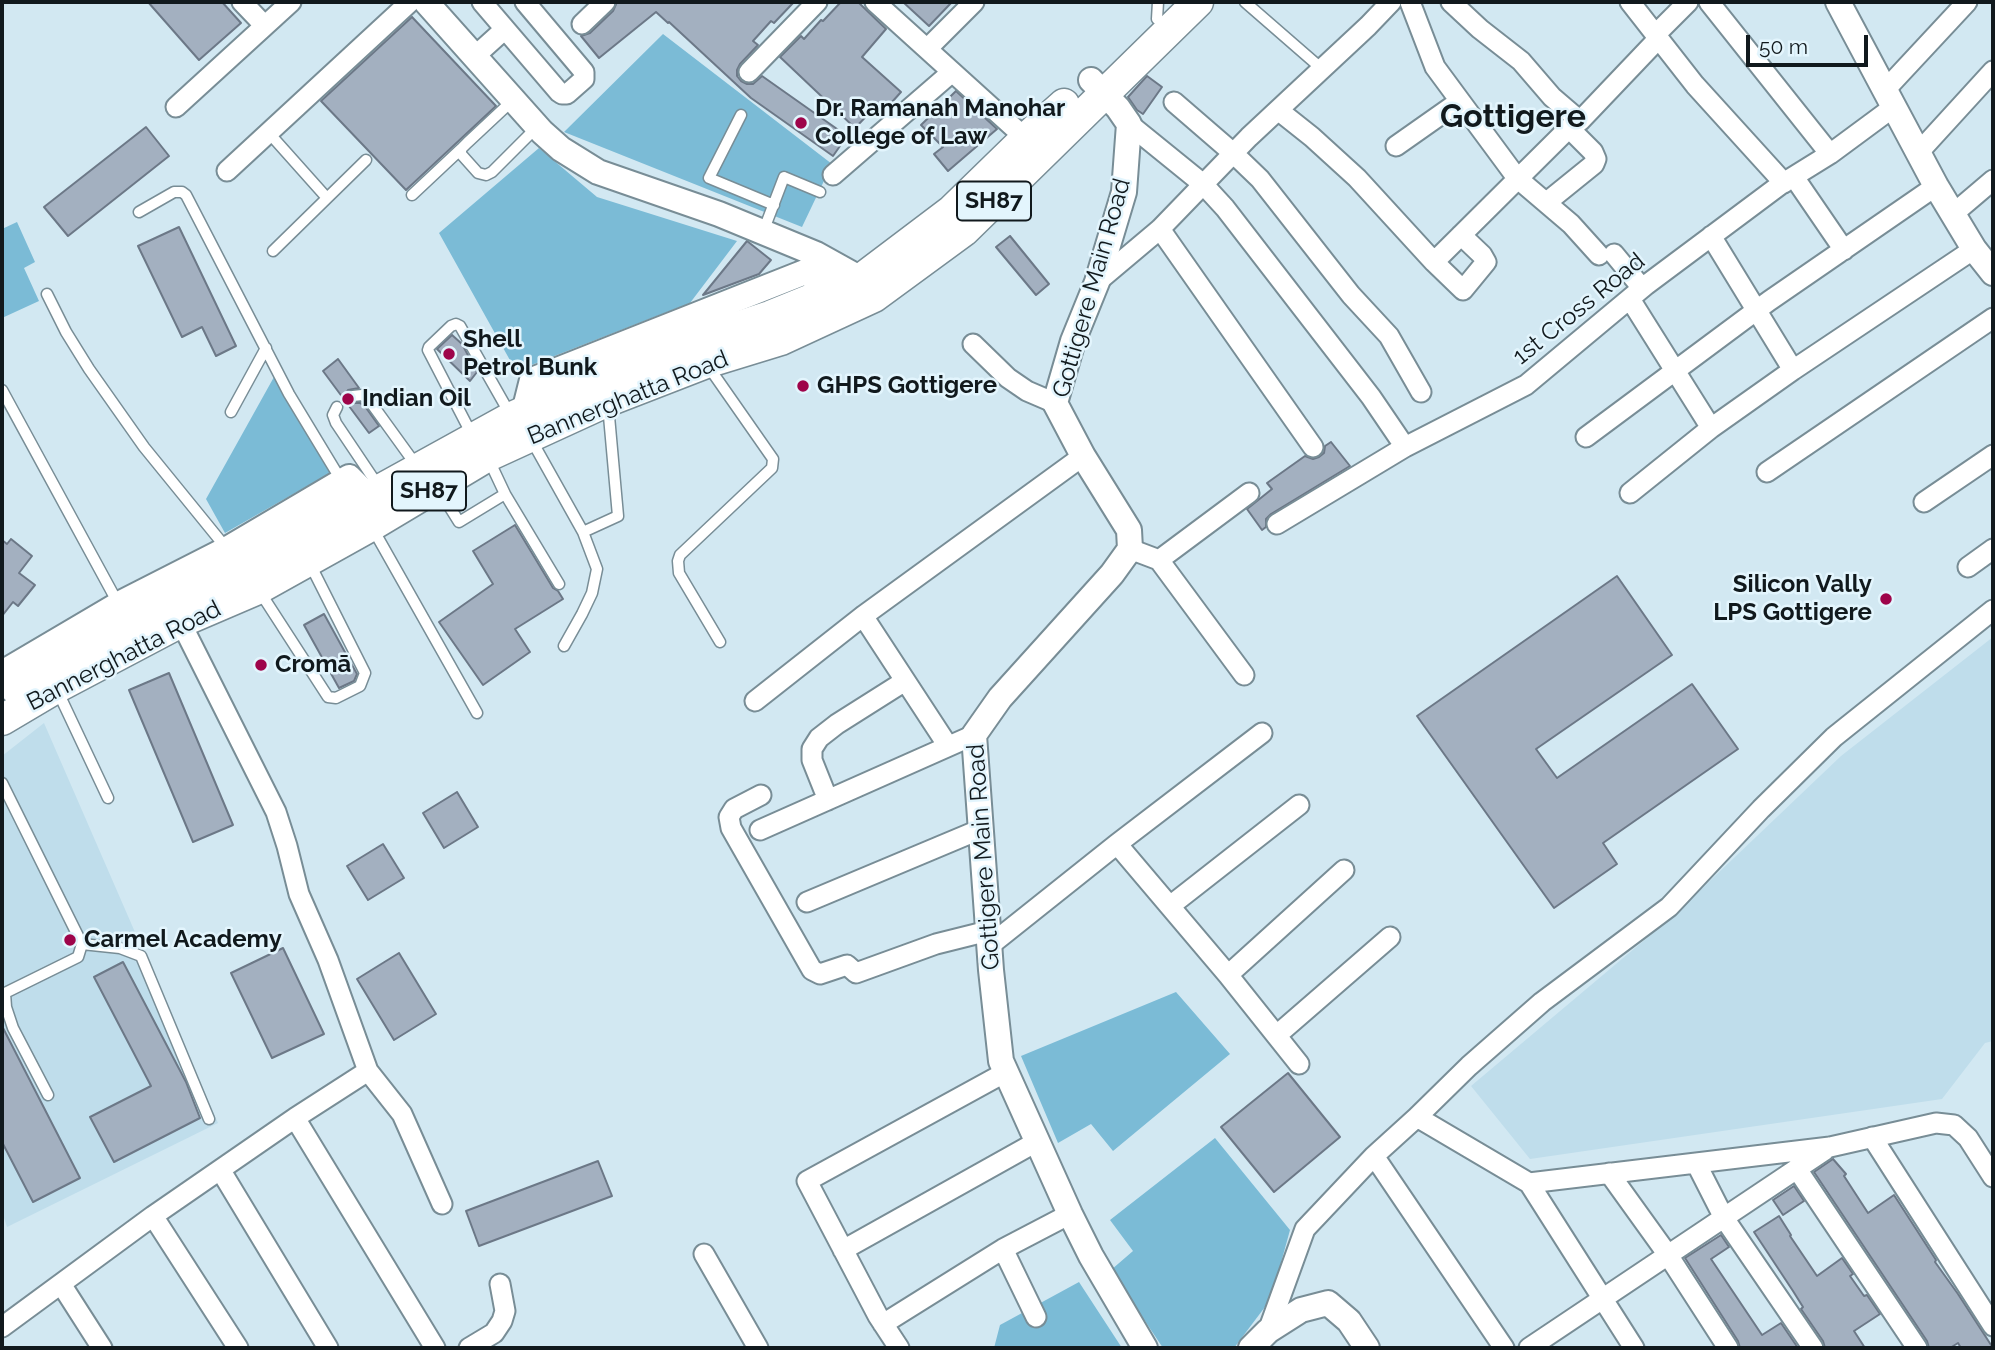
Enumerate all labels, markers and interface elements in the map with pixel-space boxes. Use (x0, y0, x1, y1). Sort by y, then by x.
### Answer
scale bar (1750, 21, 1872, 65)
text: 50 m (1759, 34, 1808, 59)
place label: Dr. Ramanah Manohar College of Law (815, 95, 1065, 151)
district label: Gottigere (1440, 98, 1586, 136)
marker: Dr. Ramanah Manohar College of Law (793, 115, 809, 131)
street label: Gottigere Main Road (1047, 175, 1137, 401)
road number: SH87 (957, 182, 1031, 220)
street label: 1st Cross Road (1507, 247, 1651, 371)
place label: Shell Petrol Bunk (463, 326, 597, 382)
street label: Bannerghatta Road (523, 345, 733, 451)
marker: Shell Petrol Bunk (441, 346, 457, 362)
place label: GHPS Gottigere (817, 372, 997, 400)
marker: GHPS Gottigere (795, 378, 811, 394)
place label: Indian Oil (362, 385, 471, 413)
marker: Indian Oil (340, 391, 356, 407)
road number: SH87 (392, 471, 466, 510)
place label: Silicon Vally LPS Gottigere (1713, 571, 1872, 627)
marker: Silicon Vally LPS Gottigere (1878, 591, 1894, 607)
street label: Bannerghatta Road (22, 595, 226, 717)
place label: Cromā (275, 651, 351, 679)
marker: Cromā (253, 657, 269, 673)
street label: Gottigere Main Road (962, 743, 1006, 971)
place label: Carmel Academy (84, 926, 282, 954)
marker: Carmel Academy (62, 932, 78, 948)

